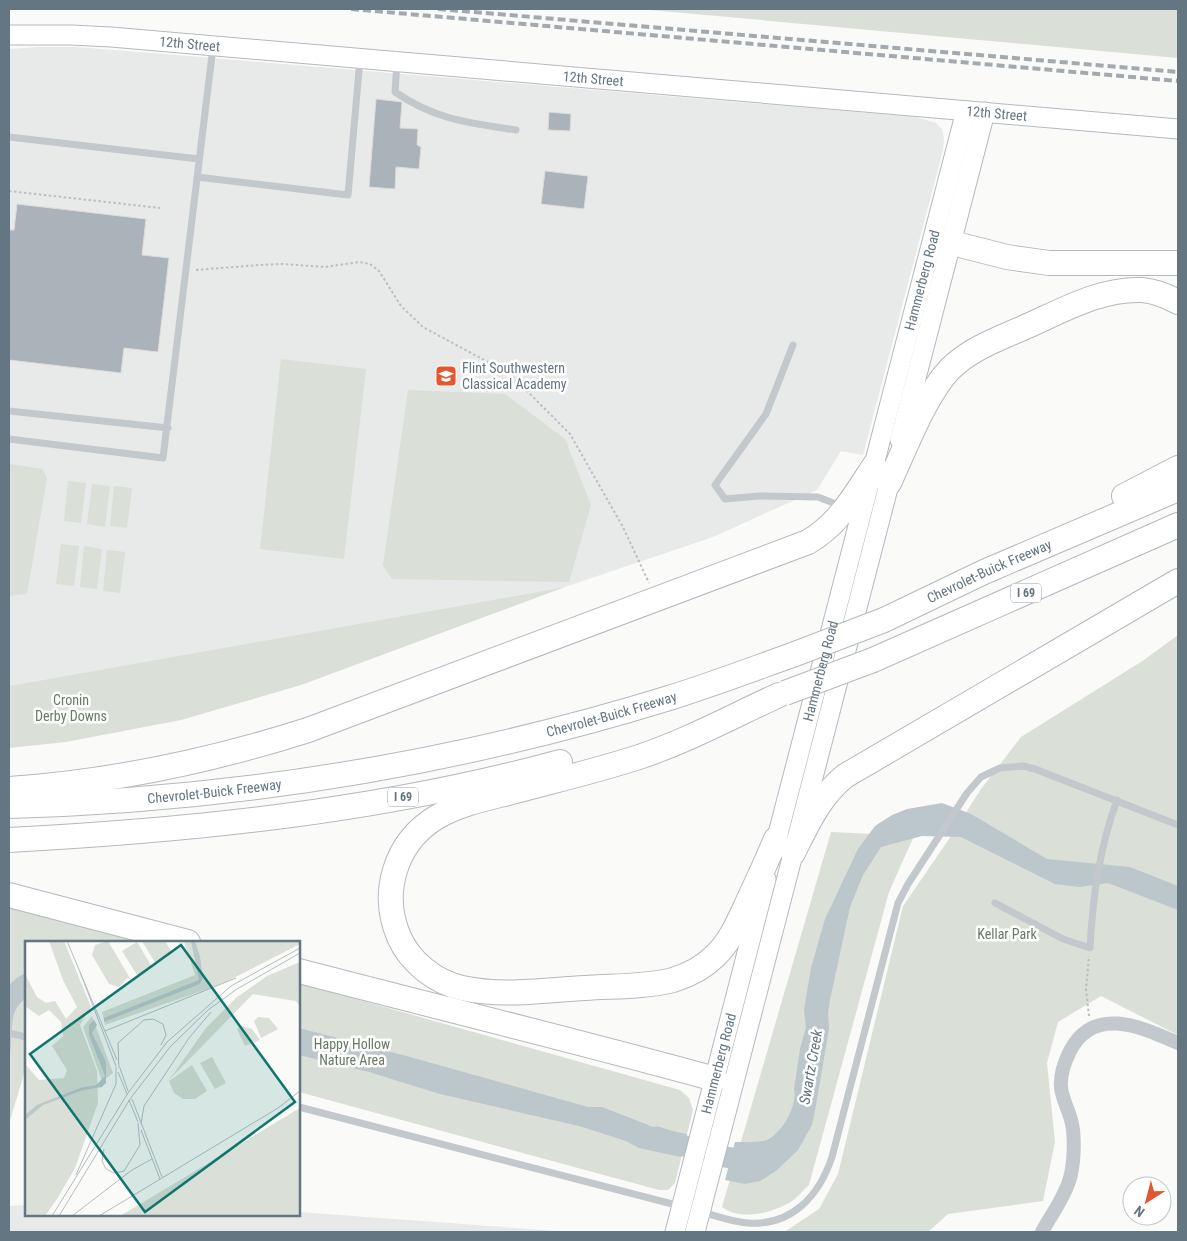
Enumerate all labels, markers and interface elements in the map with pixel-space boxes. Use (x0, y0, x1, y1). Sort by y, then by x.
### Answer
street label: 12th Street (159, 33, 221, 54)
street label: 12th Street (562, 68, 624, 89)
street label: 12th Street (966, 103, 1028, 124)
street label: Hammerberg Road (901, 228, 943, 332)
place label: Flint Southwestern Classical Academy (462, 360, 567, 392)
school or university icon: Flint Southwestern Classical Academy (434, 364, 458, 388)
street label: Chevrolet-Buick Freeway (924, 536, 1054, 606)
road number: I 69 (1011, 584, 1041, 602)
street label: Hammerberg Road (800, 619, 841, 723)
street label: Chevrolet-Buick Freeway (545, 688, 679, 740)
park label: Cronin Derby Downs (35, 692, 107, 724)
street label: Chevrolet-Buick Freeway (147, 776, 283, 806)
road number: I 69 (388, 788, 418, 806)
park label: Kellar Park (977, 926, 1037, 942)
inset map (25, 941, 300, 1216)
street label: Hammerberg Road (698, 1012, 739, 1115)
water label: Swartz Creek (796, 1028, 827, 1106)
park label: Happy Hollow Nature Area (314, 1036, 390, 1068)
north arrow (1122, 1176, 1172, 1226)
text: N (1131, 1203, 1148, 1221)

